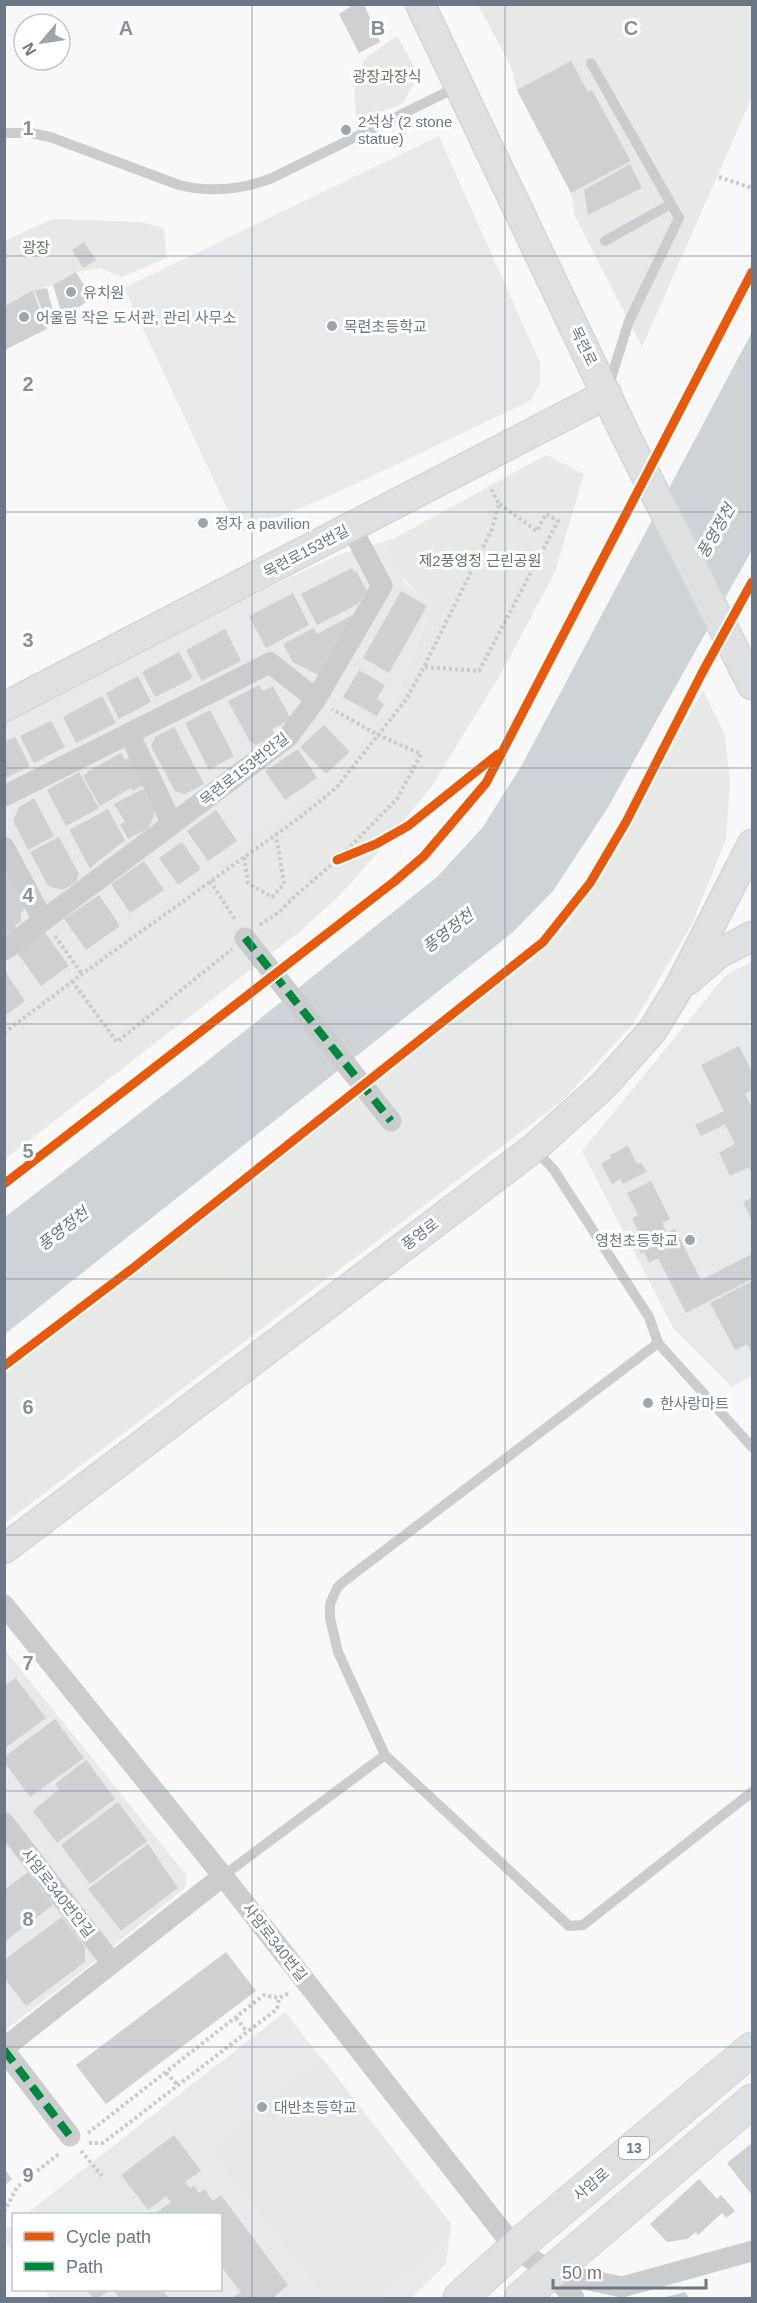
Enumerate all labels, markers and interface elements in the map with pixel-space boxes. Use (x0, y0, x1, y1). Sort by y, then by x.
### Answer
north arrow (12, 12, 72, 72)
text: A (119, 17, 133, 39)
text: B (371, 17, 385, 39)
text: C (624, 17, 638, 39)
text: N (19, 40, 40, 58)
park label: 광장과장식 (352, 68, 422, 85)
place label: 2석상 (2 stone statue) (358, 113, 452, 147)
text: 1 (22, 117, 34, 139)
marker: 2석상 (2 stone statue) (339, 123, 353, 137)
park label: 광장 (22, 239, 50, 256)
place label: 유치원 (83, 284, 124, 301)
marker: 유치원 (64, 285, 78, 299)
place label: 어울림 작은 도서관, 관리 사무소 (36, 309, 236, 326)
marker: 어울림 작은 도서관, 관리 사무소 (17, 310, 31, 324)
place label: 목련초등학교 (344, 318, 427, 335)
marker: 목련초등학교 (325, 319, 339, 333)
street label: 목련로 (567, 324, 601, 368)
text: 2 (22, 373, 34, 395)
water label: 풍영정천 (694, 499, 739, 561)
place label: 정자 a pavilion (215, 515, 310, 532)
marker: 정자 a pavilion (196, 516, 210, 530)
street label: 목련로153번길 (260, 521, 352, 581)
park label: 제2풍영정 근린공원 (419, 552, 541, 569)
text: 3 (22, 629, 34, 651)
street label: 목련로153번안길 (196, 729, 292, 809)
text: 4 (22, 884, 34, 906)
water label: 풍영정천 (420, 905, 478, 956)
text: 5 (22, 1140, 34, 1162)
water label: 풍영정천 (35, 1203, 93, 1254)
street label: 풍영로 (398, 1215, 442, 1253)
place label: 영천초등학교 (595, 1232, 678, 1249)
marker: 영천초등학교 (683, 1233, 697, 1247)
place label: 한사랑마트 (660, 1395, 729, 1412)
text: 6 (22, 1396, 34, 1418)
marker: 한사랑마트 (641, 1396, 655, 1410)
text: 7 (22, 1652, 34, 1674)
street label: 사암로340번안길 (18, 1845, 98, 1941)
street label: 사암로340번길 (239, 1900, 311, 1984)
text: 8 (22, 1908, 34, 1930)
place label: 대반초등학교 (274, 2099, 357, 2116)
marker: 대반초등학교 (255, 2100, 269, 2114)
road number: 13 (619, 2137, 649, 2159)
text: 9 (22, 2164, 34, 2186)
street label: 사암로 (570, 2164, 612, 2204)
legend (12, 2213, 222, 2291)
text: Cycle path (66, 2227, 151, 2247)
scale bar (553, 2252, 706, 2290)
text: Path (66, 2257, 103, 2277)
text: 50 m (562, 2263, 602, 2283)

